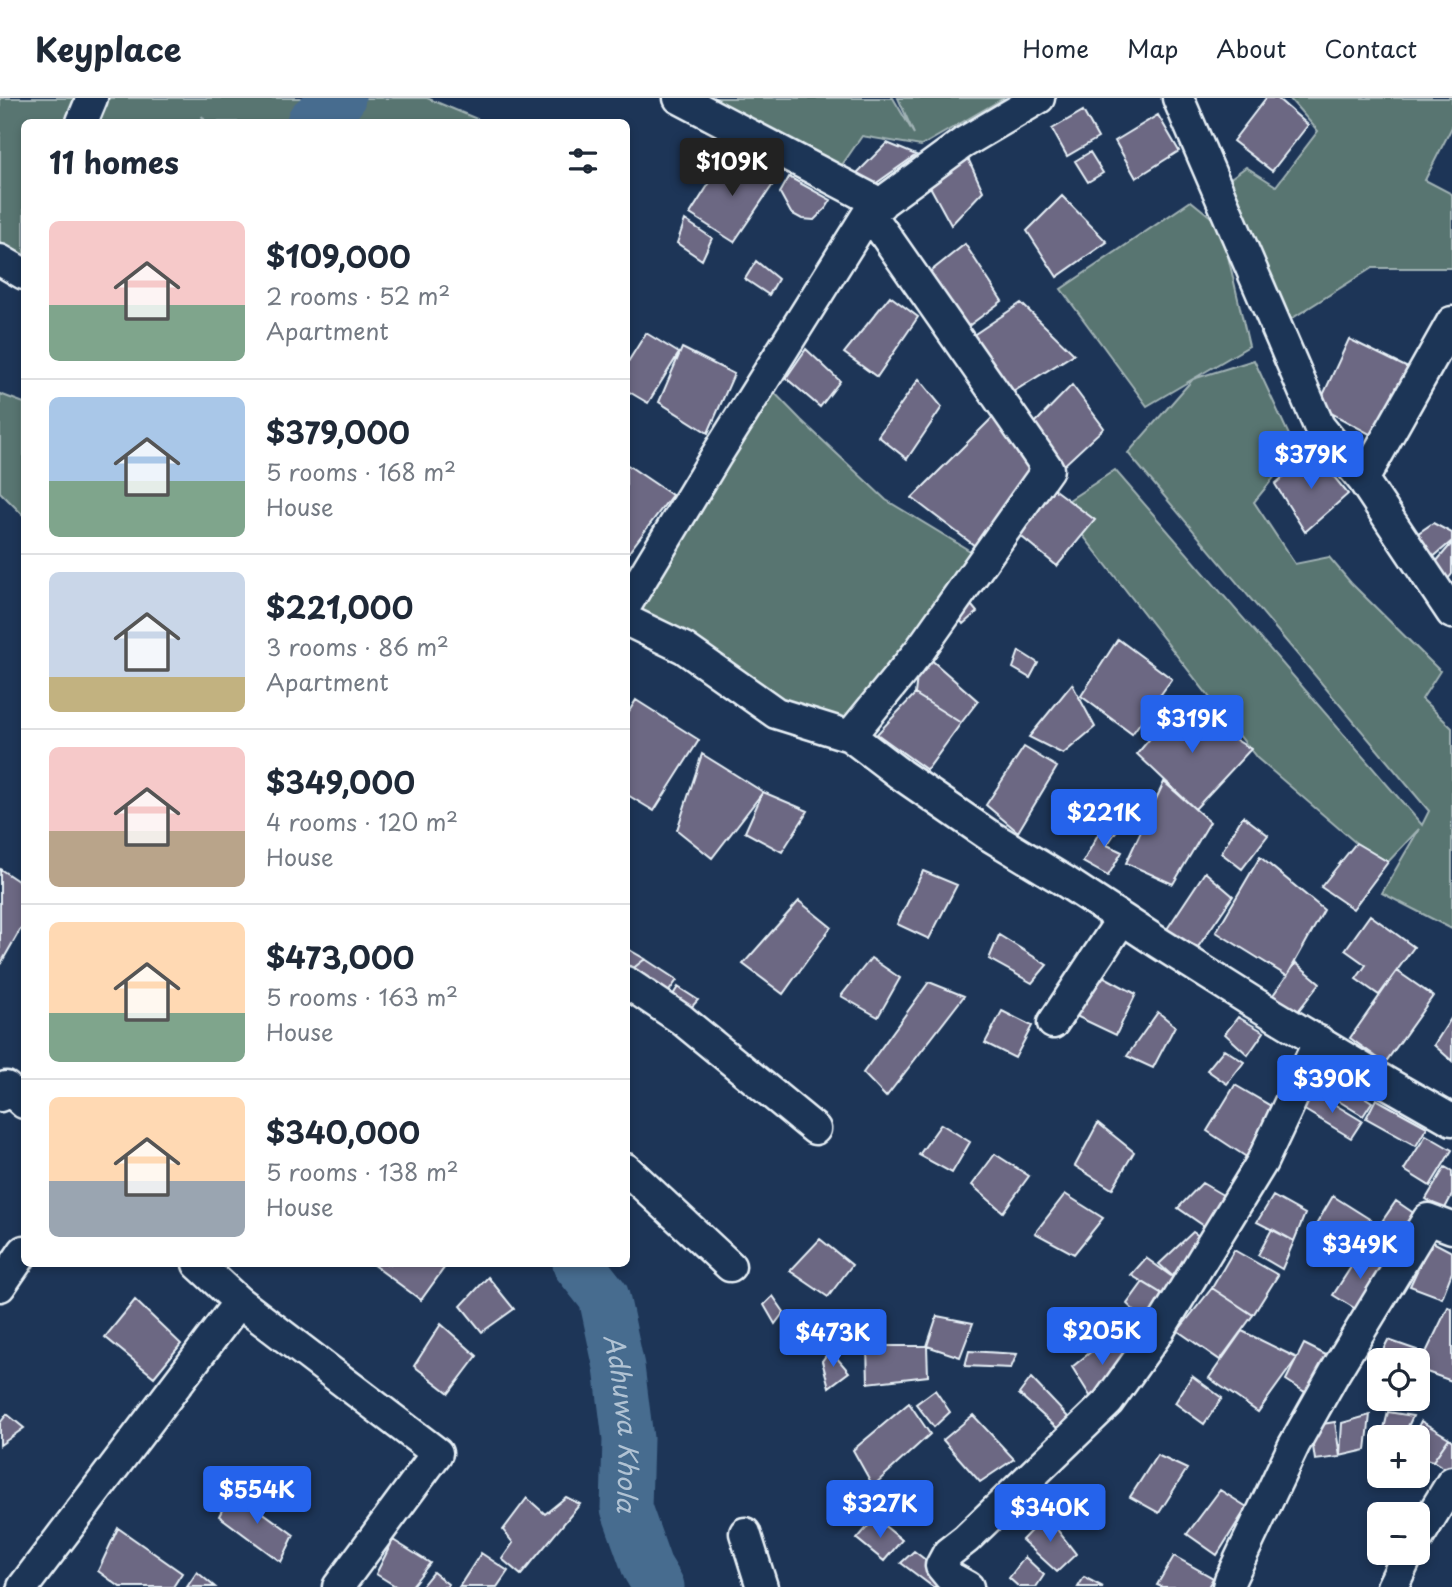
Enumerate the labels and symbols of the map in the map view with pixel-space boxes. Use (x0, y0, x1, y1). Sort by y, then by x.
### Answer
pin: $109K (683, 139, 781, 198)
pin: $379K (1262, 432, 1360, 491)
pin: $319K (1143, 696, 1241, 755)
pin: $221K (1055, 790, 1153, 849)
pin: $390K (1283, 1056, 1381, 1115)
pin: $349K (1311, 1222, 1409, 1281)
pin: $205K (1053, 1308, 1151, 1367)
pin: $473K (784, 1310, 882, 1369)
water label: Adhuwa Khola (594, 1330, 649, 1514)
pin: $554K (208, 1466, 306, 1526)
pin: $327K (831, 1480, 929, 1540)
pin: $340K (1001, 1484, 1099, 1544)

